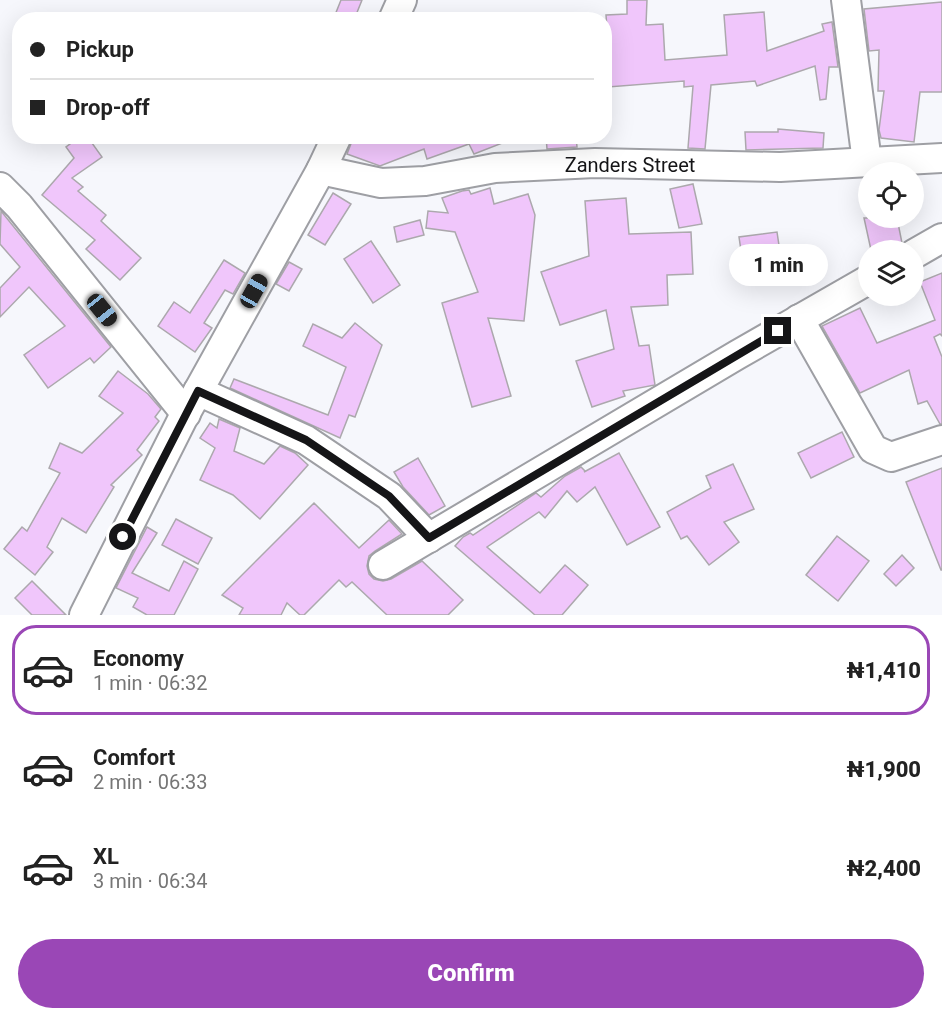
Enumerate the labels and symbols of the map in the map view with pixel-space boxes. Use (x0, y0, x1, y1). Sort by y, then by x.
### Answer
street label: Zanders Street (565, 153, 695, 177)
callout: 1 min (728, 244, 828, 286)
car (237, 271, 271, 311)
car (84, 290, 120, 330)
route end (764, 317, 791, 344)
route start (109, 523, 136, 550)

